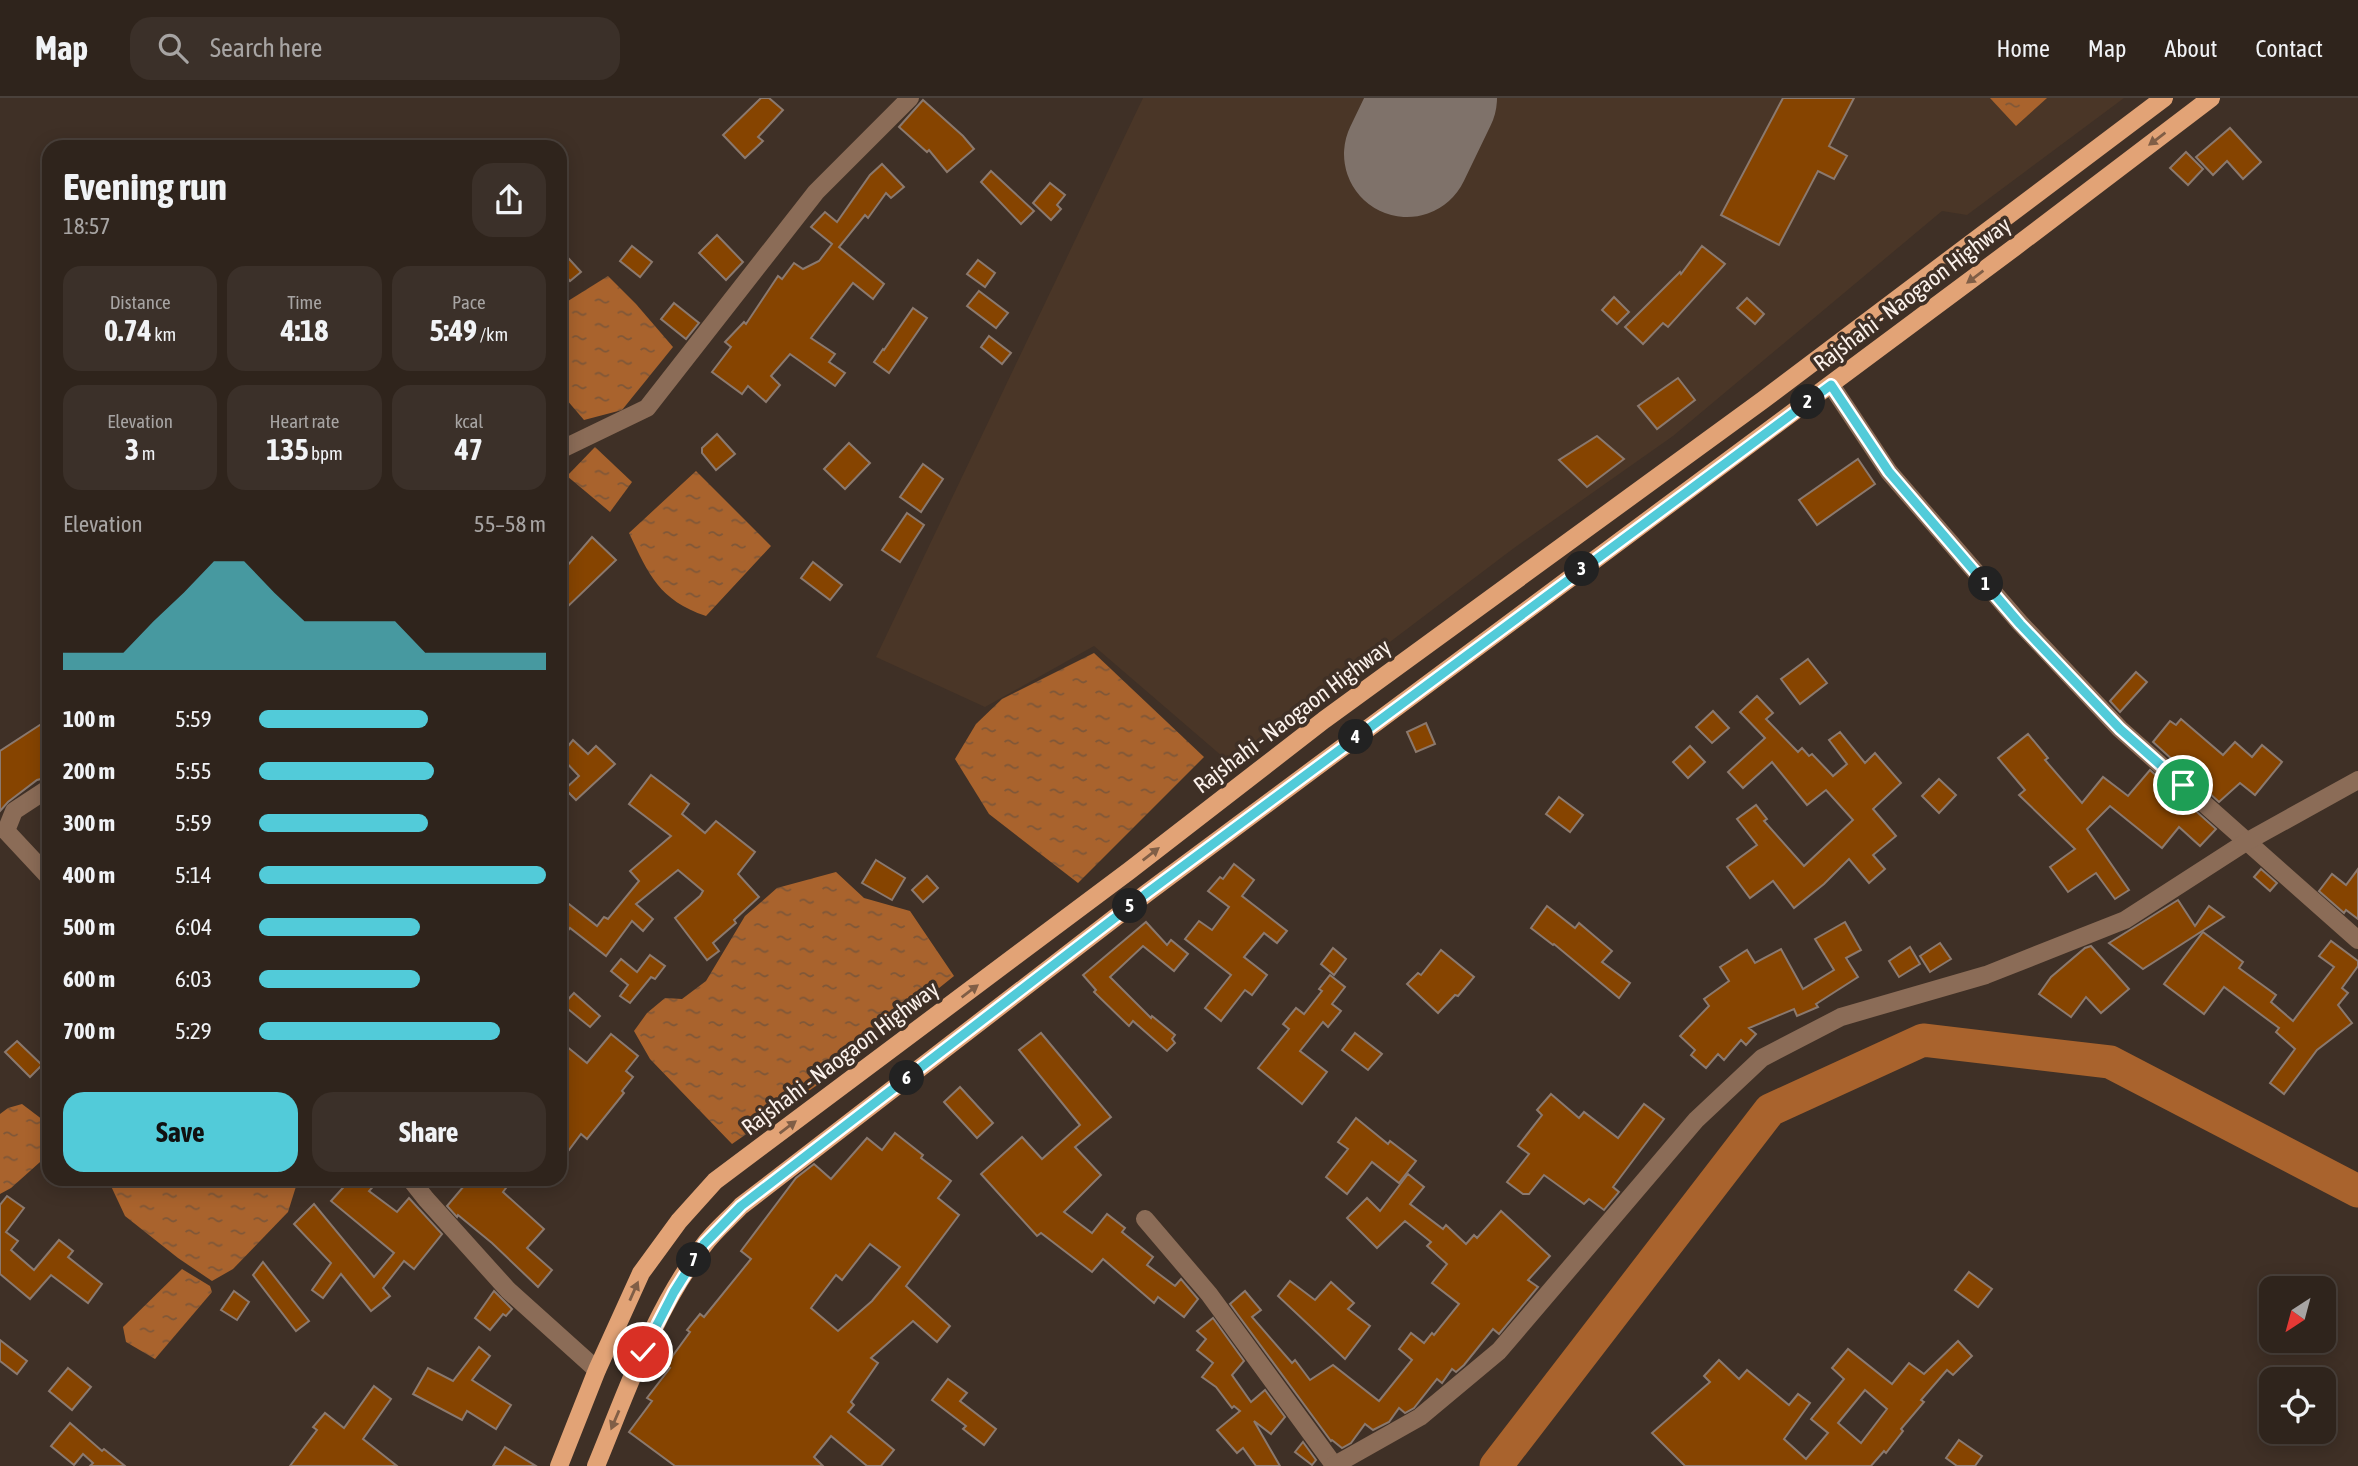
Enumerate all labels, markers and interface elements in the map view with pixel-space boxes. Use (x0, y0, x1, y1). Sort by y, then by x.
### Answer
search box (130, 17, 620, 80)
text: Map (35, 29, 88, 67)
icon: search (154, 29, 192, 67)
text: Search here (210, 33, 322, 63)
text: Home (1996, 35, 2050, 62)
text: Map (2088, 35, 2126, 62)
text: About (2164, 35, 2217, 62)
text: Contact (2255, 35, 2323, 62)
one-way arrow (2148, 132, 2166, 147)
button: share (472, 163, 546, 237)
text: Evening run (63, 165, 227, 208)
street label: Rajshahi - Naogaon Highway (1808, 212, 2016, 376)
text: 18:57 (63, 213, 110, 239)
one-way arrow (1966, 270, 1984, 284)
text: Distance (110, 291, 171, 313)
text: Time (287, 291, 322, 313)
text: Pace (452, 291, 486, 313)
text: 0.74 (104, 313, 152, 347)
text: 4:18 (281, 313, 328, 347)
text: 5:49 (429, 313, 477, 347)
text: km (152, 323, 176, 345)
text: /km (477, 323, 508, 345)
pin: 2 (1790, 384, 1826, 420)
text: 2 (1803, 390, 1812, 412)
text: Elevation (107, 410, 173, 432)
text: Heart rate (270, 410, 339, 432)
text: kcal (454, 410, 483, 432)
text: 3 (125, 432, 139, 466)
text: 135 (266, 432, 309, 466)
text: 47 (455, 432, 483, 466)
text: m (139, 442, 155, 464)
text: bpm (309, 442, 343, 464)
text: Elevation (63, 511, 143, 537)
text: 55–58 m (474, 511, 546, 537)
pin: 3 (1564, 552, 1600, 587)
text: 3 (1577, 557, 1586, 579)
pin: 1 (1968, 566, 2004, 602)
text: 1 (1981, 572, 1990, 594)
street label: Rajshahi - Naogaon Highway (1188, 634, 1396, 798)
text: 100 m (63, 706, 115, 732)
text: 5:59 (175, 706, 212, 732)
pin: 4 (1338, 720, 1374, 754)
text: 4 (1351, 725, 1360, 747)
pin (2153, 755, 2213, 815)
text: 200 m (63, 758, 115, 784)
text: 5:55 (175, 758, 212, 784)
icon: arrive (2164, 766, 2202, 804)
text: 300 m (63, 810, 115, 836)
text: 5:59 (175, 810, 212, 836)
one-way arrow (1142, 846, 1160, 861)
text: 400 m (63, 862, 115, 888)
text: 5:14 (175, 862, 212, 888)
pin: 5 (1112, 888, 1148, 924)
text: 5 (1125, 894, 1134, 916)
text: 500 m (63, 914, 115, 940)
text: 6:04 (175, 914, 212, 940)
text: 600 m (63, 966, 115, 992)
text: 6:03 (175, 966, 212, 992)
street label: Rajshahi - Naogaon Highway (736, 976, 944, 1140)
one-way arrow (960, 983, 978, 998)
text: 700 m (63, 1018, 115, 1044)
text: 5:29 (175, 1018, 212, 1044)
pin: 6 (890, 1060, 925, 1096)
text: 6 (902, 1066, 911, 1088)
button: Save (63, 1092, 298, 1172)
button: Share (312, 1092, 546, 1172)
one-way arrow (778, 1120, 797, 1134)
pin: 7 (676, 1242, 712, 1278)
text: 7 (689, 1248, 698, 1270)
north arrow (2259, 1276, 2336, 1353)
map controls (2259, 1276, 2336, 1444)
one-way arrow (629, 1280, 640, 1301)
pin (613, 1322, 673, 1382)
icon: check (624, 1333, 662, 1371)
button: locate (2259, 1367, 2336, 1444)
one-way arrow (609, 1410, 621, 1430)

